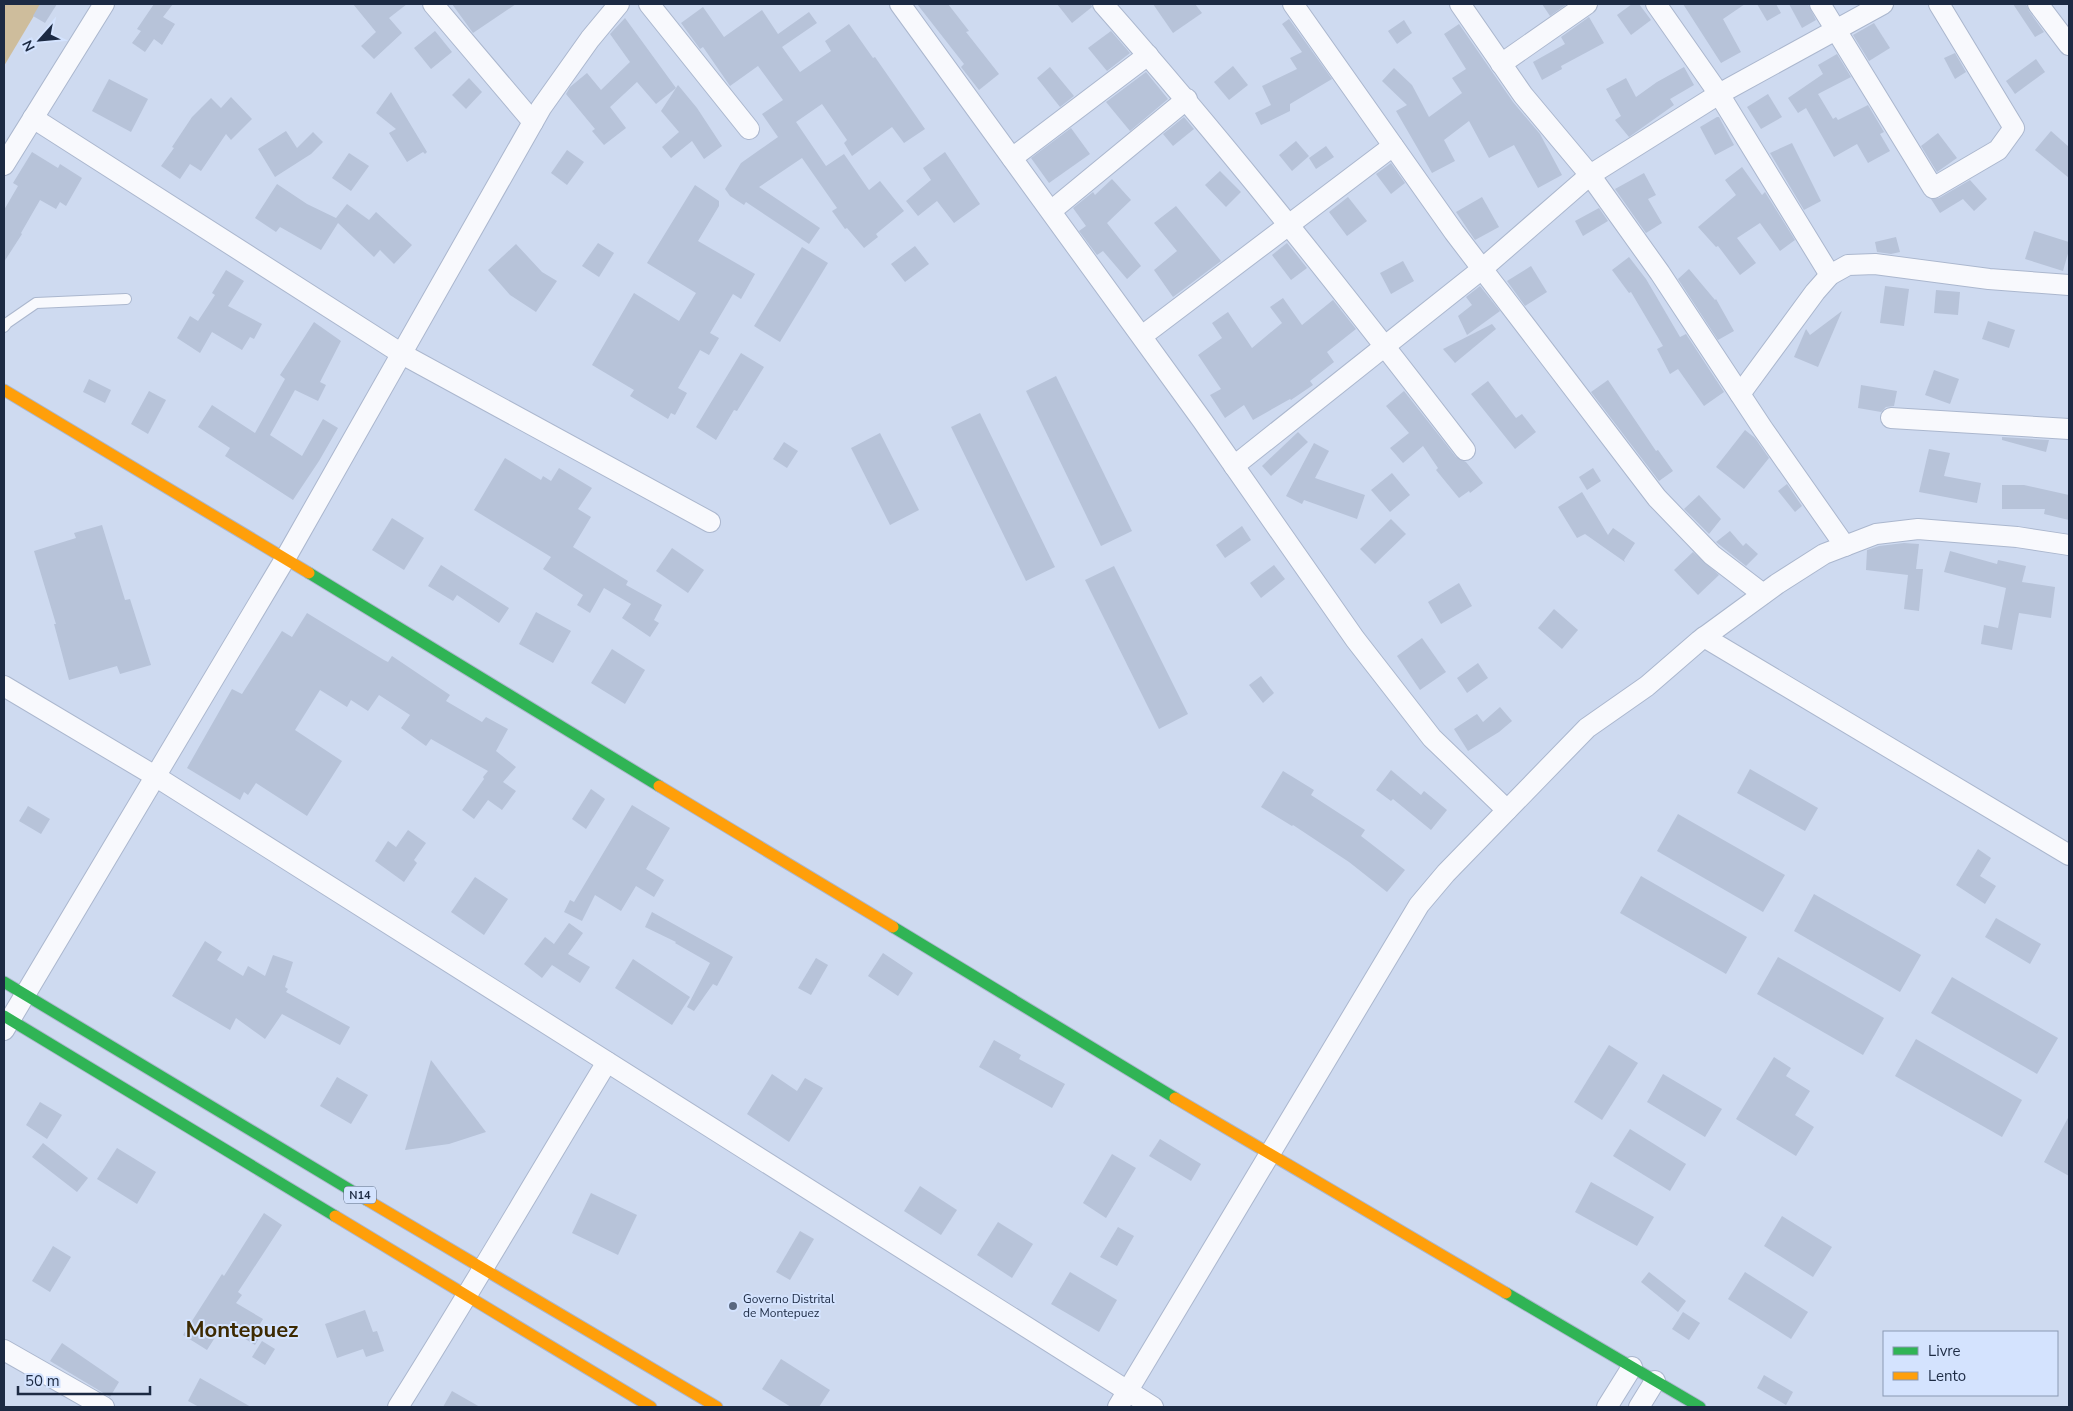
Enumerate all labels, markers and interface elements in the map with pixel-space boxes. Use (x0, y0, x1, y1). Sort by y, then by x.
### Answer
north arrow (15, 15, 65, 65)
text: N (18, 37, 40, 55)
road number: N14 (344, 1186, 376, 1204)
place label: Governo Distrital de Montepuez (743, 1291, 835, 1321)
marker: Governo Distrital de Montepuez (727, 1300, 739, 1312)
district label: Montepuez (185, 1315, 299, 1345)
legend (1883, 1331, 2058, 1396)
text: Livre (1928, 1341, 1961, 1361)
scale bar (18, 1364, 150, 1396)
text: Lento (1928, 1366, 1966, 1386)
text: 50 m (25, 1371, 60, 1391)

